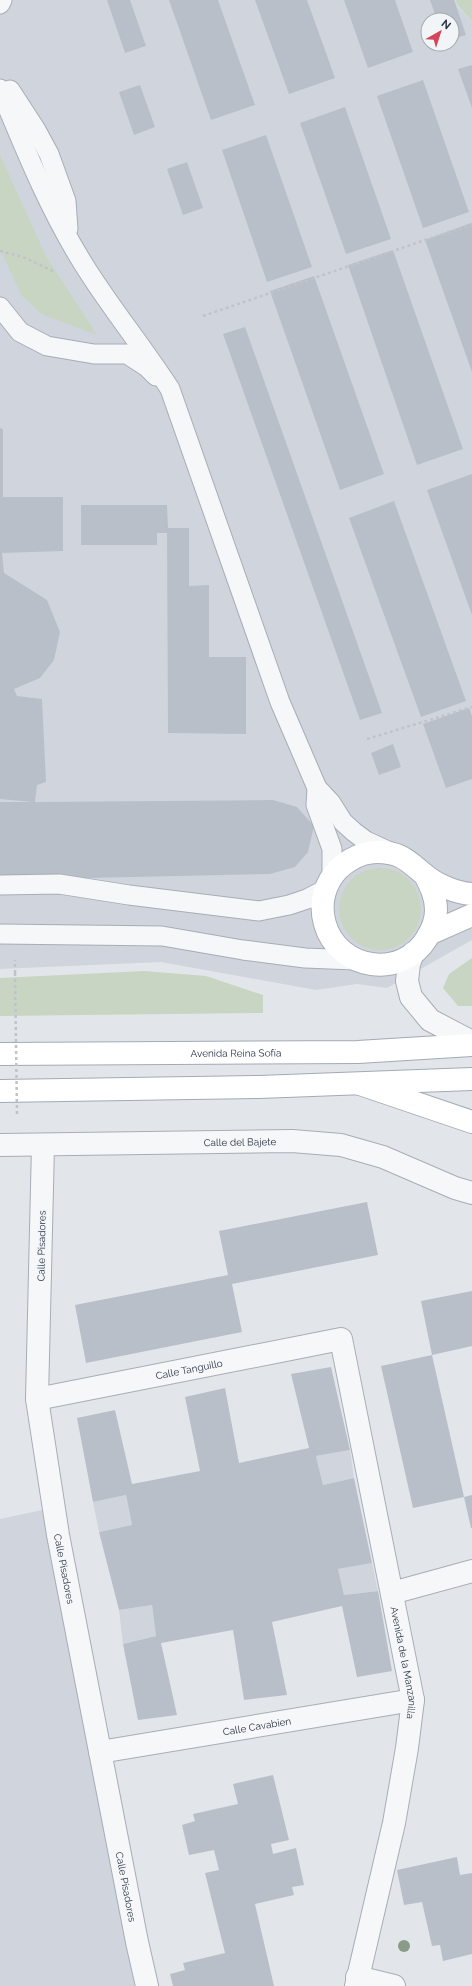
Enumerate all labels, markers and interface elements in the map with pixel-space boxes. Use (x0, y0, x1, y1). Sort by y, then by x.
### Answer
north arrow (420, 12, 460, 52)
text: N (439, 17, 453, 32)
street label: Avenida Reina Sofía (190, 1047, 282, 1059)
street label: Calle del Bajete (204, 1136, 277, 1148)
street label: Calle Pisadores (35, 1210, 48, 1282)
street label: Calle Tanguillo (155, 1357, 224, 1381)
street label: Calle Pisadores (52, 1533, 76, 1605)
street label: Avenida de la Manzanilla (388, 1606, 418, 1720)
street label: Calle Cavabien (222, 1715, 292, 1738)
street label: Calle Pisadores (114, 1851, 138, 1923)

